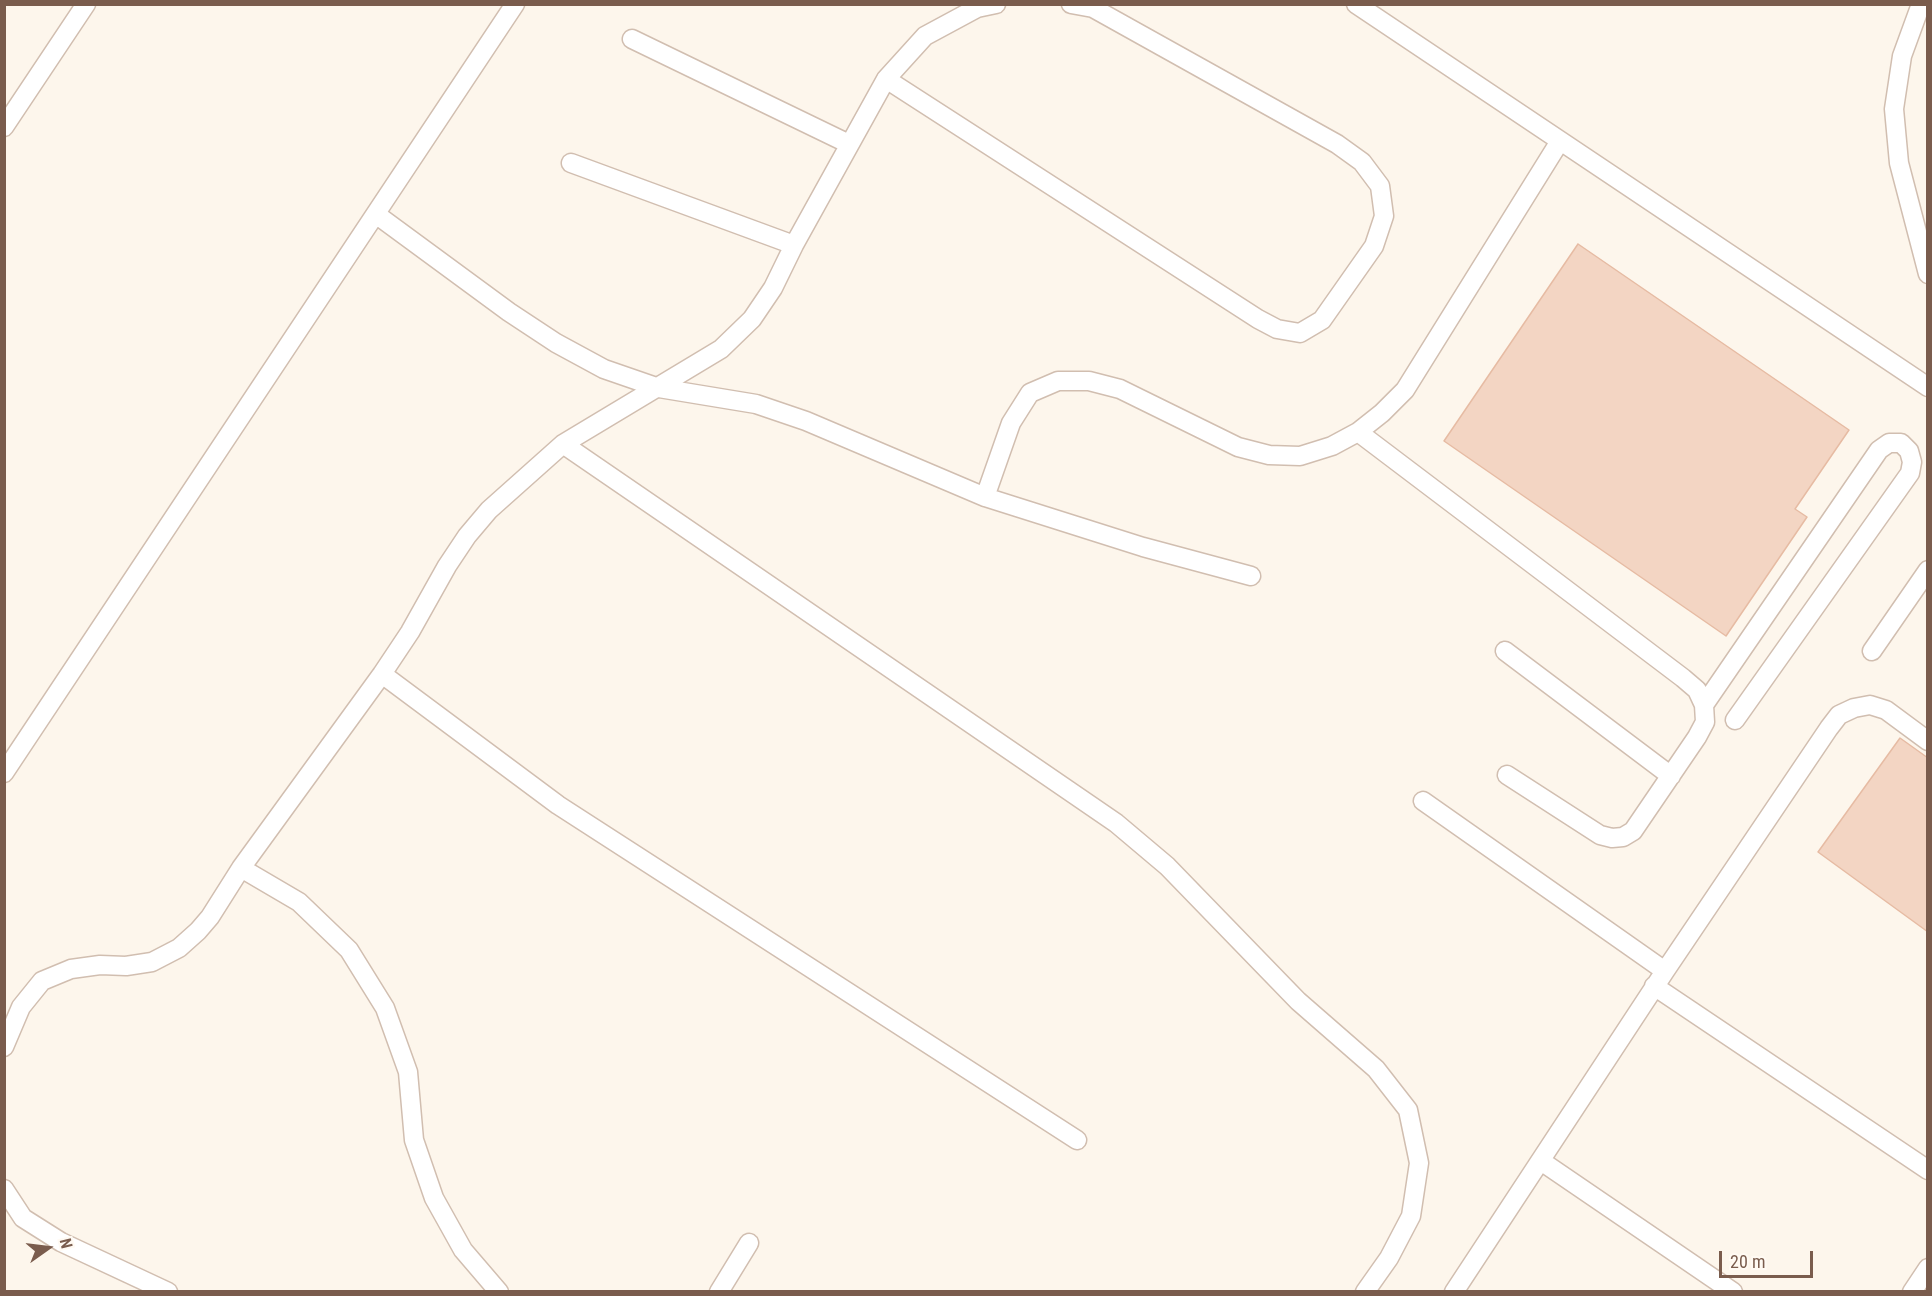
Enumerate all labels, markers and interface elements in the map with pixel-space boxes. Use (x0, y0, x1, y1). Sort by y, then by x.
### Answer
north arrow (18, 1218, 78, 1278)
text: N (56, 1236, 76, 1251)
scale bar (1722, 1239, 1816, 1277)
text: 20 m (1730, 1251, 1765, 1272)

